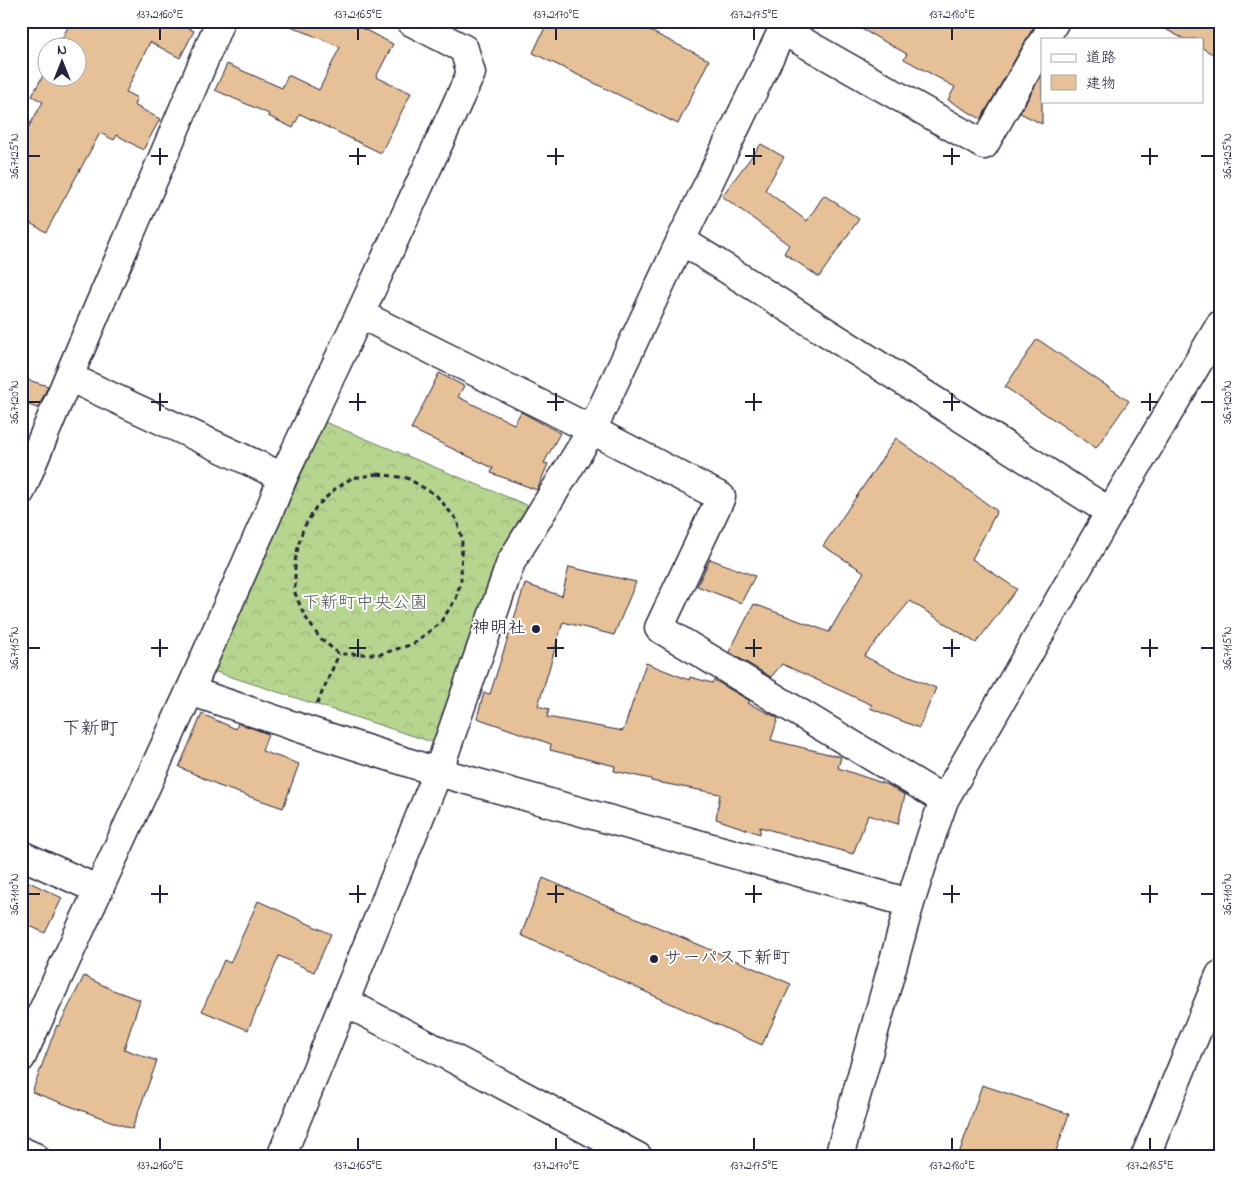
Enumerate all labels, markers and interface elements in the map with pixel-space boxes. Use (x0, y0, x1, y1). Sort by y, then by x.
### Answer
text: 137.2160°E (137, 6, 183, 24)
text: 137.2165°E (334, 6, 382, 24)
text: 137.2170°E (533, 6, 579, 24)
text: 137.2175°E (730, 6, 778, 24)
text: 137.2180°E (929, 6, 975, 24)
north arrow (38, 38, 88, 88)
legend (1041, 38, 1204, 102)
text: N (57, 40, 67, 61)
text: 道路 (1086, 47, 1116, 69)
text: 建物 (1086, 73, 1116, 95)
text: 36.7125°N (6, 133, 24, 179)
text: 36.7125°N (1219, 133, 1237, 179)
text: 36.7120°N (6, 380, 24, 424)
text: 36.7120°N (1219, 380, 1237, 424)
park label: 下新町中央公園 (302, 591, 428, 617)
place label: 神明社 (472, 616, 526, 642)
marker: 神明社 (530, 623, 542, 635)
text: 36.7115°N (6, 626, 24, 670)
text: 36.7115°N (1219, 626, 1237, 670)
district label: 下新町 (61, 716, 119, 743)
text: 36.7110°N (6, 873, 24, 915)
text: 36.7110°N (1219, 873, 1237, 915)
place label: サーパス下新町 (664, 946, 790, 972)
marker: サーパス下新町 (648, 953, 660, 965)
text: 137.2160°E (137, 1157, 183, 1175)
text: 137.2165°E (334, 1157, 382, 1175)
text: 137.2170°E (533, 1157, 579, 1175)
text: 137.2175°E (730, 1157, 778, 1175)
text: 137.2180°E (929, 1157, 975, 1175)
text: 137.2185°E (1126, 1157, 1174, 1175)

